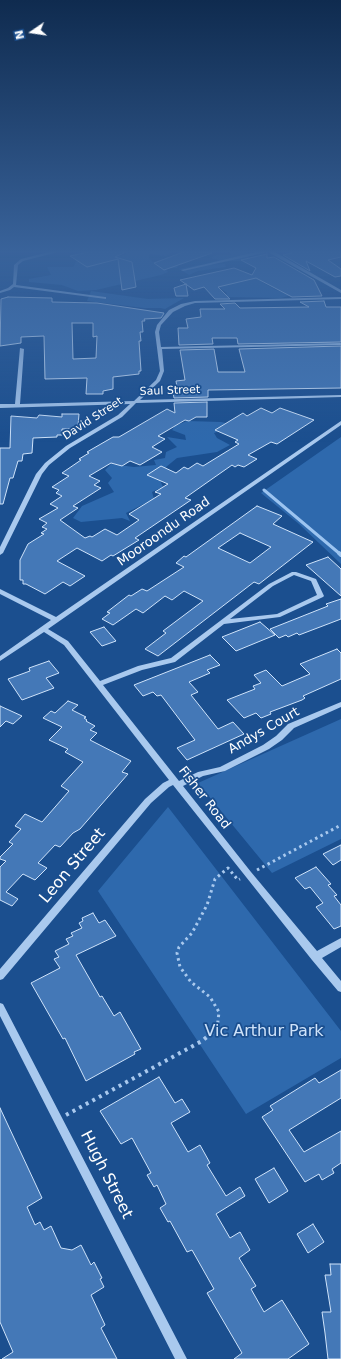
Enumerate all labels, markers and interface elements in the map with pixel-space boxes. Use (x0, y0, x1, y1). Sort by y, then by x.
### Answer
north arrow (12, 12, 52, 52)
text: N (12, 29, 27, 41)
street label: Saul Street (139, 383, 201, 399)
street label: David Street (61, 395, 125, 443)
street label: Mooroondu Road (115, 494, 213, 570)
street label: Andys Court (226, 704, 302, 758)
street label: Fisher Road (175, 764, 233, 832)
street label: Leon Street (36, 825, 110, 907)
park label: Vic Arthur Park (204, 1022, 324, 1042)
street label: Hugh Street (76, 1128, 136, 1222)

